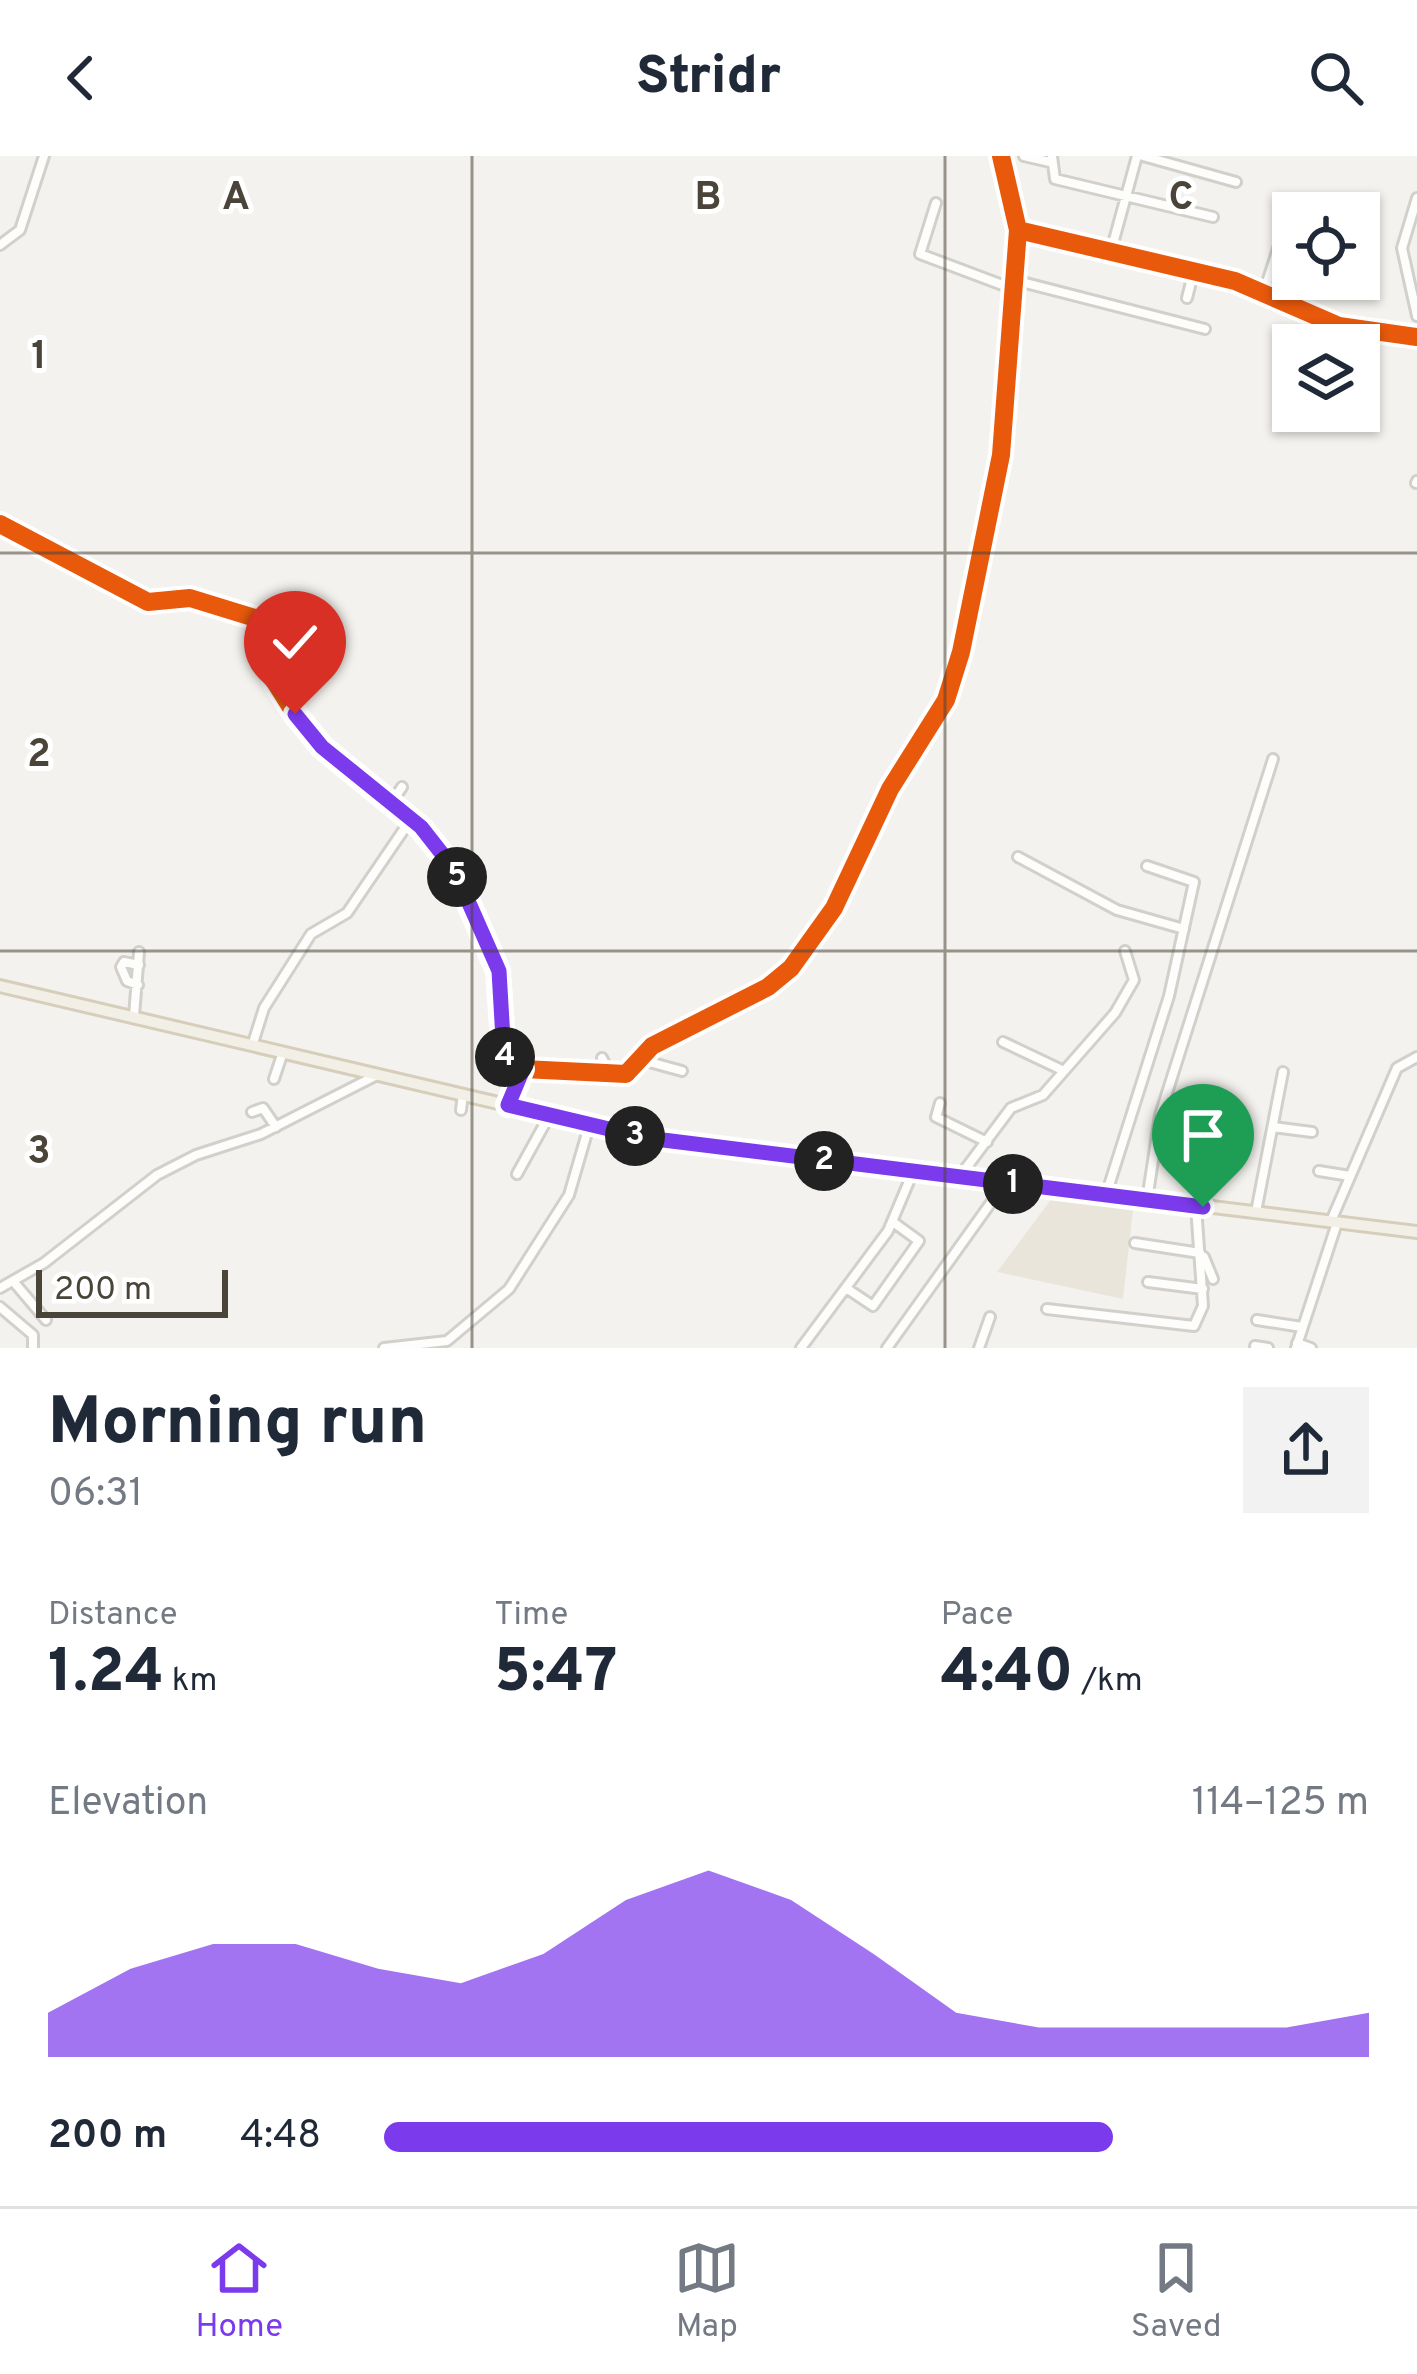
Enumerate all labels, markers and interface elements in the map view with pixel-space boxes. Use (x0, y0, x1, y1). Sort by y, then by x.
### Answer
text: Stridr (636, 44, 781, 113)
icon: back (48, 45, 114, 111)
icon: search (1303, 45, 1369, 111)
text: A (222, 175, 250, 224)
text: B (695, 175, 721, 224)
text: C (1169, 175, 1193, 224)
map controls (1272, 192, 1380, 432)
button: locate (1272, 192, 1380, 300)
button: layers (1272, 324, 1380, 432)
text: 1 (31, 334, 47, 383)
pin (244, 591, 346, 714)
icon: check (262, 609, 328, 675)
text: 2 (27, 732, 51, 781)
pin: 5 (427, 847, 487, 907)
text: 5 (447, 856, 467, 898)
pin: 4 (475, 1027, 535, 1087)
text: 4 (494, 1036, 516, 1078)
pin (1152, 1084, 1254, 1207)
icon: arrive (1170, 1102, 1236, 1168)
pin: 3 (605, 1106, 665, 1166)
text: 3 (625, 1115, 645, 1157)
text: 3 (27, 1129, 51, 1178)
pin: 2 (794, 1131, 854, 1191)
text: 2 (814, 1140, 834, 1182)
pin: 1 (983, 1154, 1043, 1214)
text: 1 (1006, 1163, 1020, 1205)
scale bar (36, 1264, 228, 1317)
text: 200 m (54, 1270, 152, 1312)
text: Morning run (48, 1384, 427, 1467)
button: share (1243, 1387, 1369, 1513)
text: 06:31 (48, 1471, 143, 1520)
text: Distance (48, 1595, 178, 1637)
text: Time (494, 1595, 568, 1637)
text: Pace (941, 1595, 1013, 1637)
text: 1.24 (48, 1637, 164, 1713)
text: 5:47 (494, 1637, 617, 1713)
text: 4:40 (941, 1637, 1073, 1713)
text: km (164, 1661, 217, 1703)
text: /km (1073, 1661, 1143, 1703)
text: Elevation (48, 1780, 208, 1829)
text: 114–125 m (1192, 1780, 1369, 1829)
text: 200 m (48, 2113, 167, 2162)
text: 4:48 (240, 2113, 321, 2162)
tab: Home (195, 2235, 283, 2349)
tab: Map (674, 2235, 740, 2349)
tab: Saved (1131, 2235, 1222, 2349)

